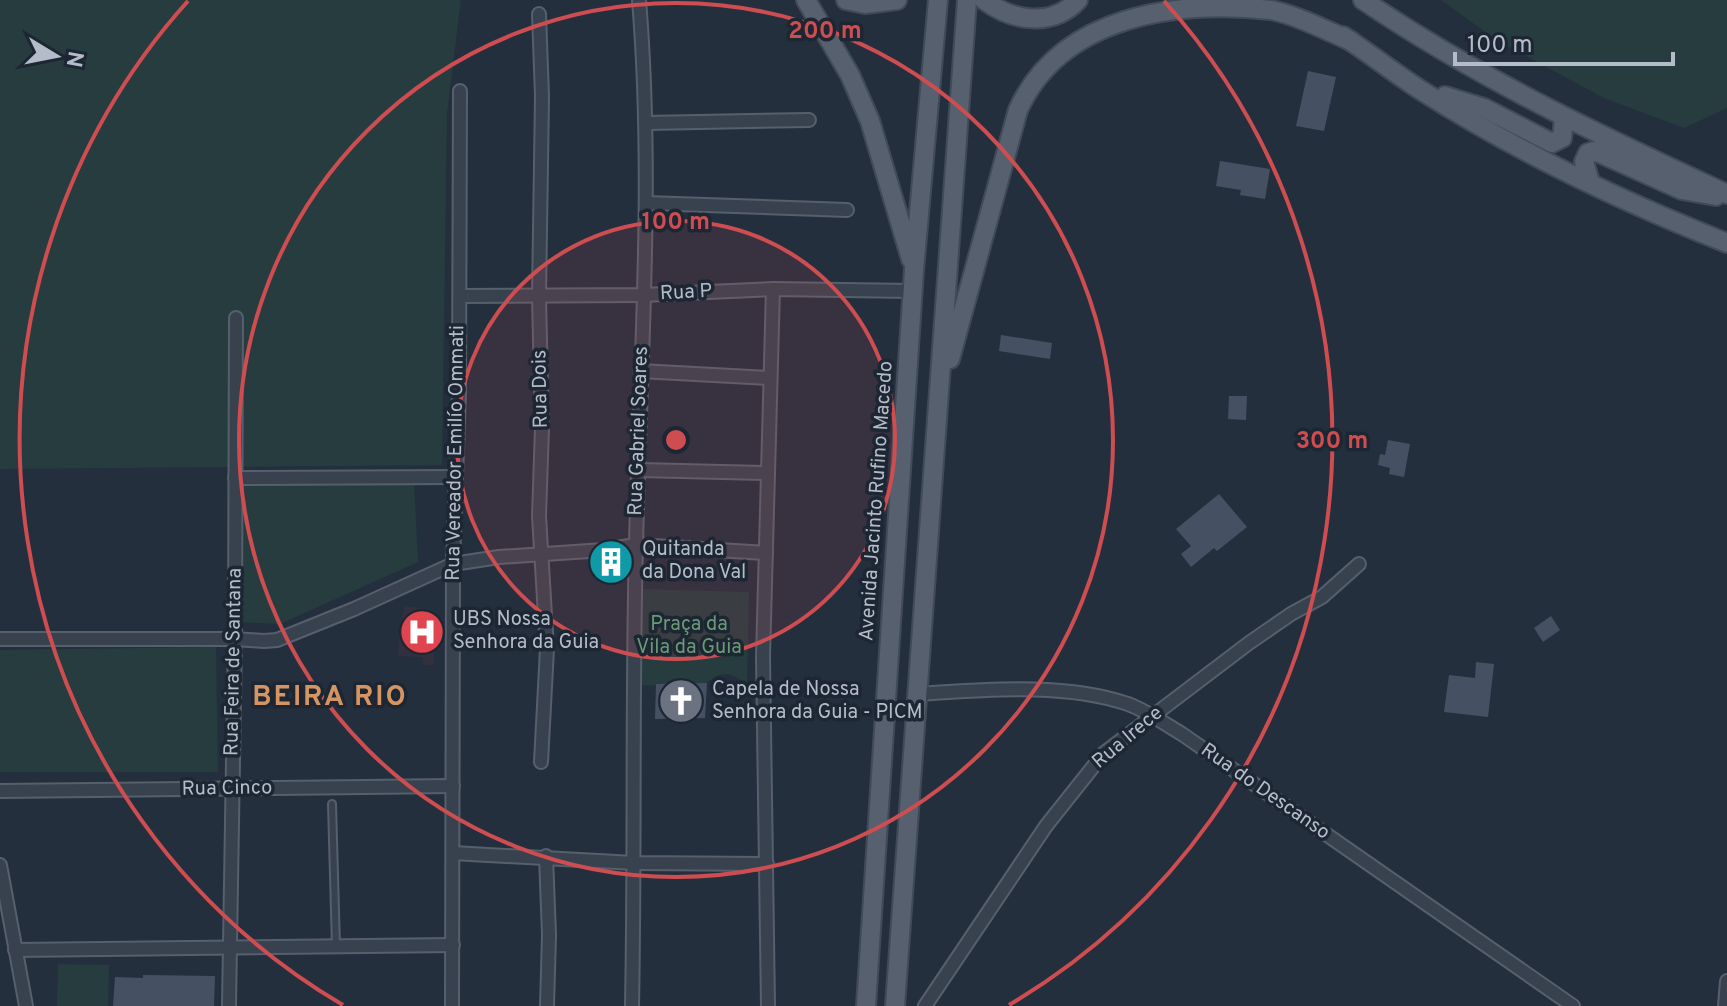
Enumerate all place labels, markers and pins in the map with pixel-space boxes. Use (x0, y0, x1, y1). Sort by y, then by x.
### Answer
centre of rings (662, 426, 690, 454)
place label: Quitanda da Dona Val (642, 537, 746, 586)
building icon: Quitanda da Dona Val (587, 538, 635, 586)
place label: UBS Nossa Senhora da Guia (453, 607, 599, 656)
hospital icon: UBS Nossa Senhora da Guia (398, 608, 446, 656)
church icon: Capela de Nossa Senhora da Guia - PICM (657, 677, 705, 725)
place label: Capela de Nossa Senhora da Guia - PICM (712, 677, 923, 726)

